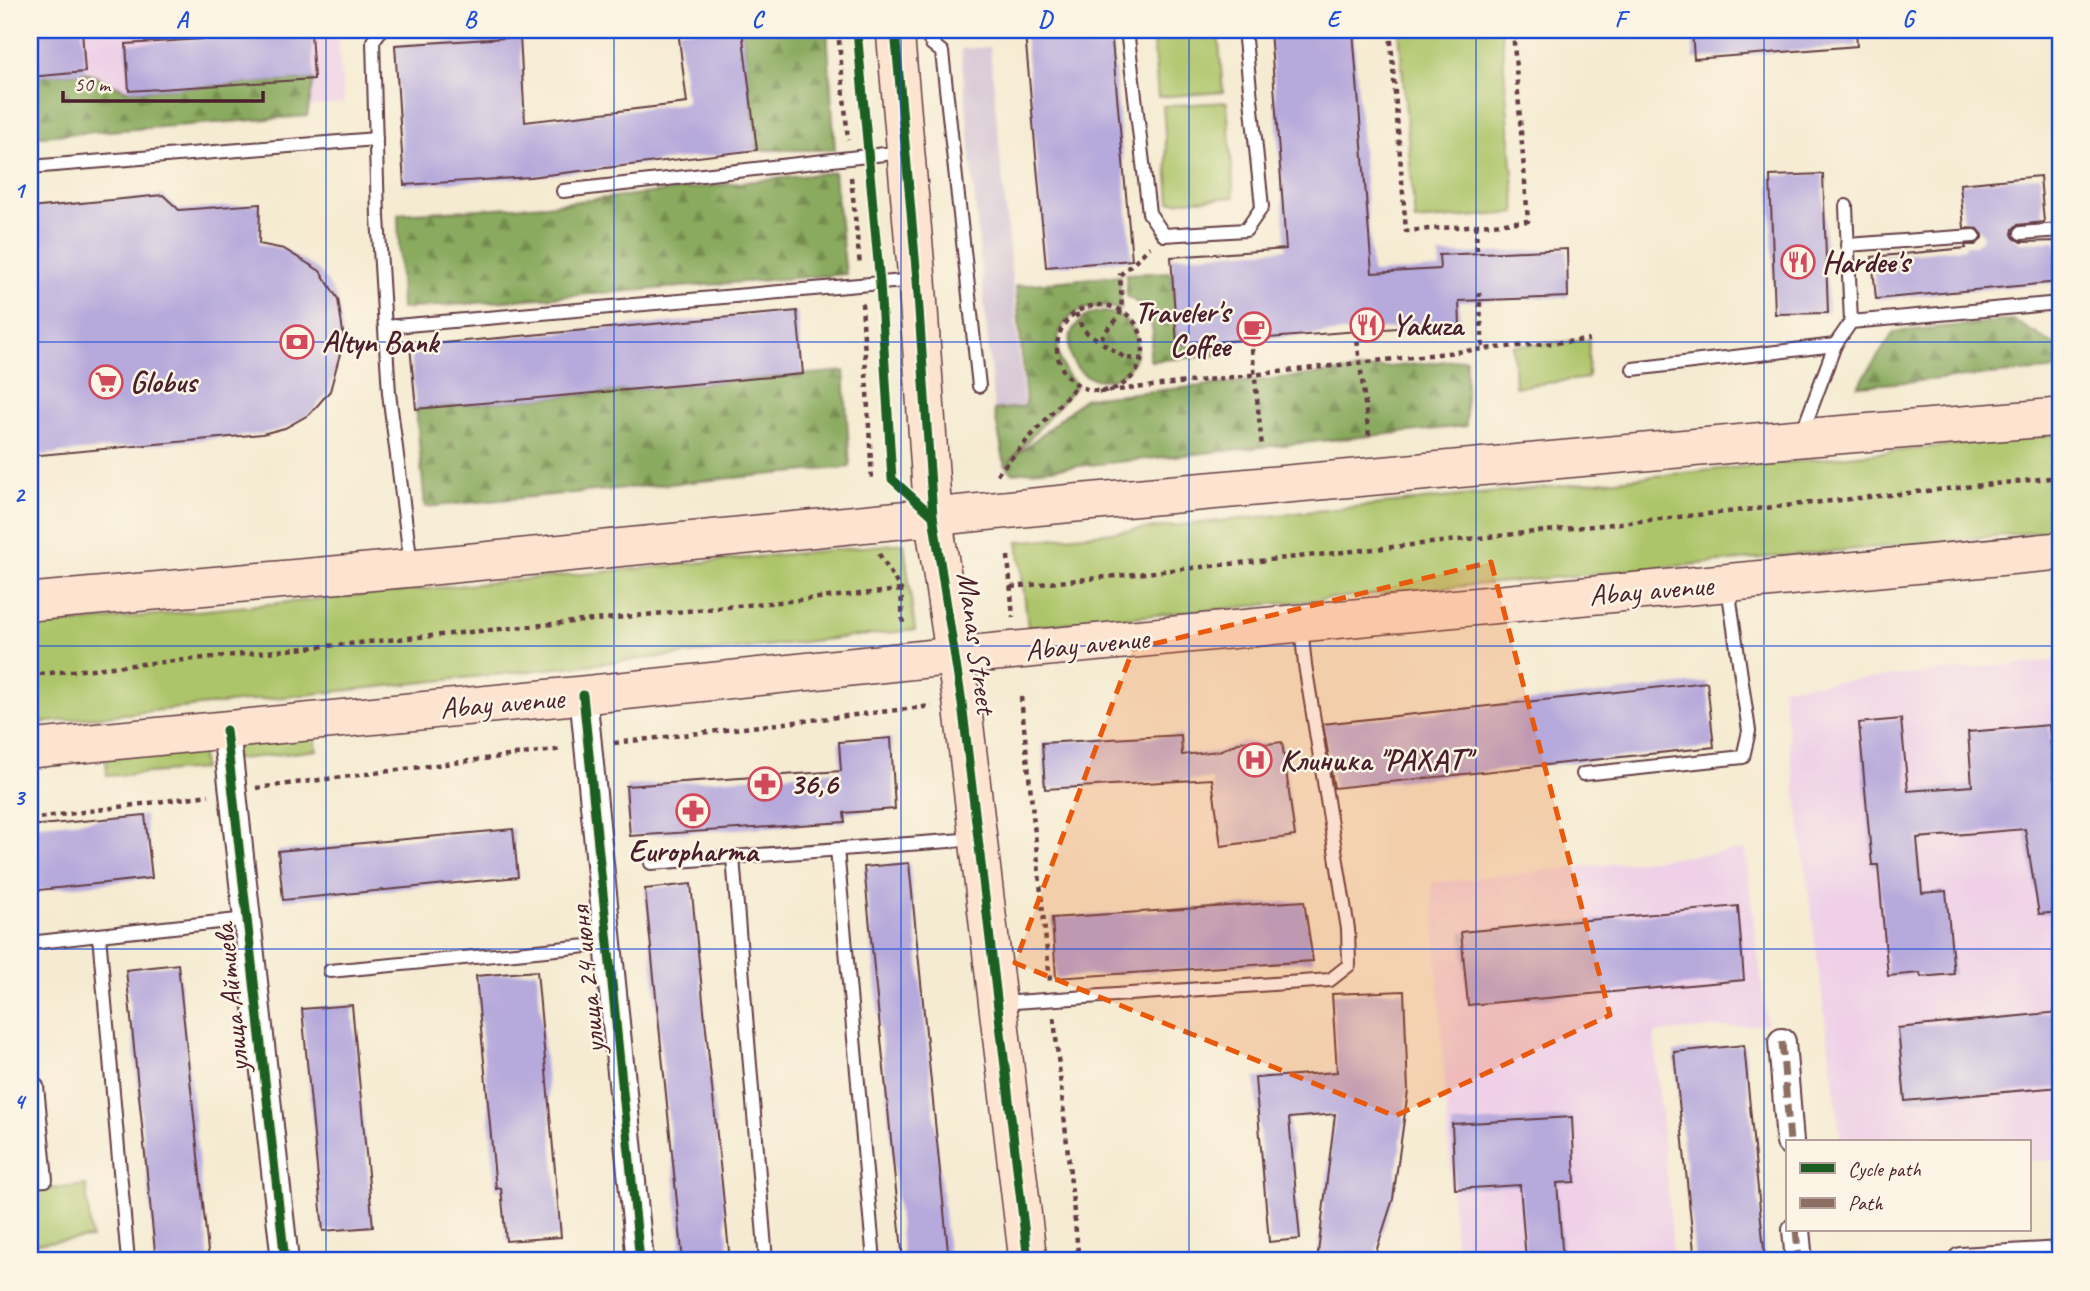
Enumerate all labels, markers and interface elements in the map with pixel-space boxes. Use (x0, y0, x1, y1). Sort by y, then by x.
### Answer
text: A (176, 5, 190, 34)
text: B (464, 5, 478, 34)
text: C (752, 5, 766, 34)
text: D (1038, 5, 1054, 34)
text: E (1327, 5, 1343, 34)
text: F (1615, 5, 1631, 34)
text: G (1902, 5, 1917, 34)
scale bar (63, 60, 262, 104)
text: 50 m (74, 71, 112, 97)
text: 1 (14, 176, 27, 205)
restaurant icon: Hardee's (1779, 243, 1817, 281)
place label: Hardee's (1822, 243, 1913, 281)
place label: Traveler's Coffee (1135, 293, 1233, 365)
restaurant icon: Yakuza (1348, 306, 1386, 344)
place label: Yakuza (1392, 306, 1465, 344)
cafe icon: Traveler's Coffee (1235, 310, 1273, 348)
bank icon: Altyn Bank (278, 323, 316, 361)
place label: Altyn Bank (322, 323, 441, 361)
supermarket icon: Globus (87, 363, 125, 401)
place label: Globus (130, 363, 200, 401)
text: 2 (14, 480, 27, 509)
street label: Abay avenue (1587, 565, 1717, 614)
street label: Manas Street (948, 570, 1006, 719)
street label: Abay avenue (1023, 618, 1153, 669)
street label: Abay avenue (438, 678, 568, 727)
hospital icon: Клиника "РАХАТ" (1236, 741, 1274, 779)
place label: Клиника "РАХАТ" (1280, 741, 1477, 779)
pharmacy icon: 36,6 (746, 765, 784, 803)
place label: 36,6 (790, 765, 840, 803)
text: 3 (14, 783, 27, 812)
pharmacy icon: Europharma (674, 792, 712, 830)
place label: Europharma (628, 832, 760, 870)
street label: улица 24 июня (560, 902, 614, 1058)
street label: улица Айтиева (204, 919, 258, 1076)
text: 4 (14, 1087, 27, 1116)
legend (1786, 1140, 2030, 1232)
text: Cycle path (1848, 1156, 1921, 1182)
text: Path (1848, 1190, 1884, 1216)

